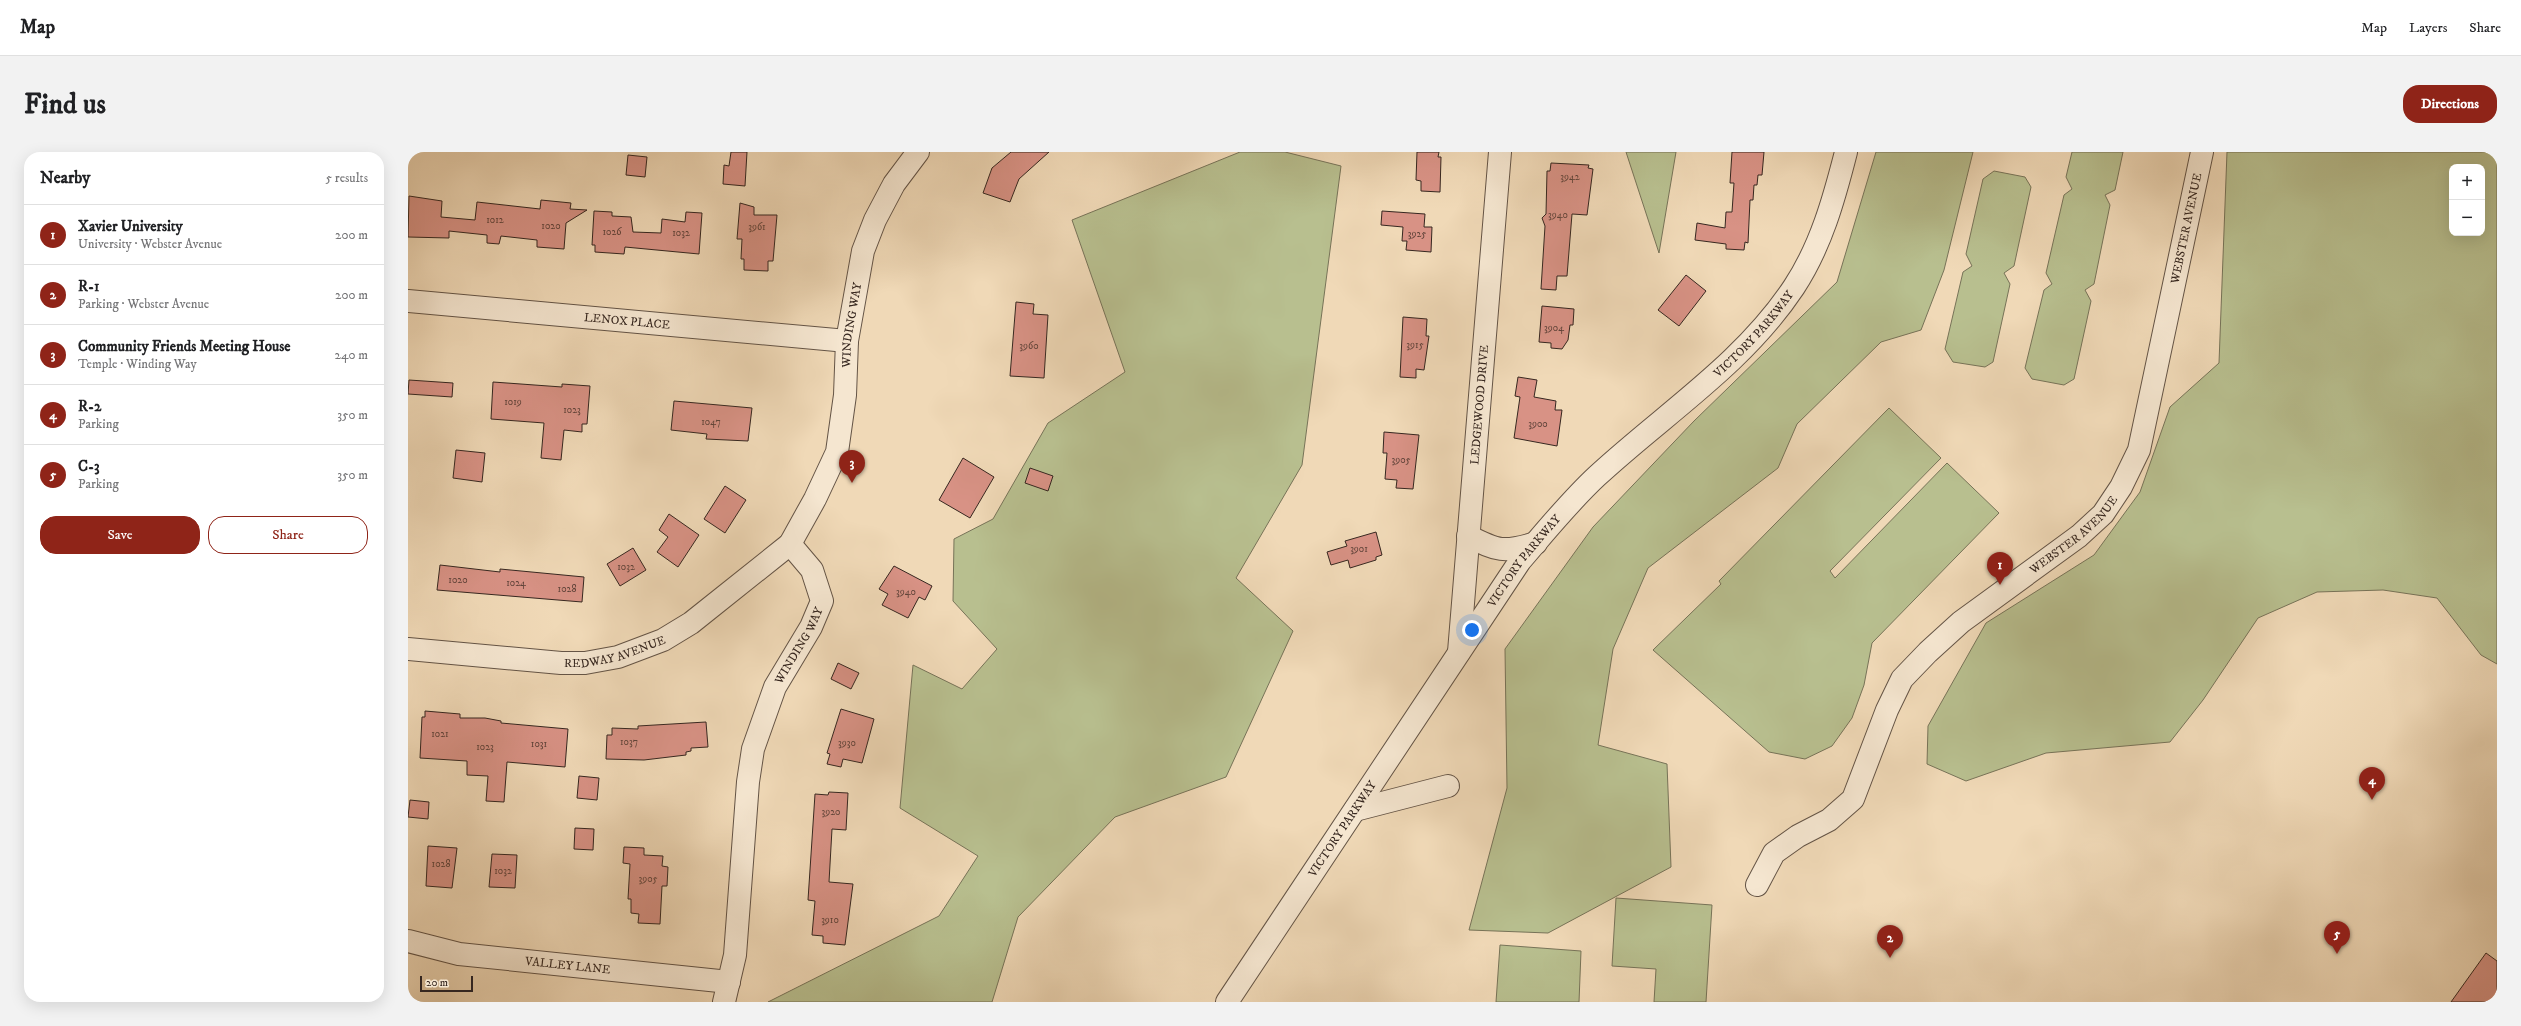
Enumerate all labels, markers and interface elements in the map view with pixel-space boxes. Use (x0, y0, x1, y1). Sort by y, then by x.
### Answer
text: Map (20, 16, 55, 39)
text: Map (2361, 19, 2387, 37)
text: Layers (2409, 19, 2447, 37)
text: Share (2469, 19, 2501, 37)
button: Directions (2403, 85, 2497, 123)
text: Find us (24, 87, 106, 122)
map controls (2449, 164, 2485, 236)
button: + (2449, 164, 2485, 200)
text: Nearby (40, 167, 90, 189)
text: 5 results (326, 170, 368, 186)
house number: 3942 (1560, 171, 1580, 183)
street label: WEBSTER AVENUE (2167, 171, 2205, 286)
button: − (2449, 200, 2485, 236)
house number: 3940 (1548, 209, 1568, 221)
house number: 1012 (486, 214, 504, 226)
text: Xavier University (78, 217, 183, 236)
house number: 1020 (541, 220, 561, 232)
house number: 3961 (748, 221, 766, 233)
house number: 1026 (602, 226, 622, 238)
text: 1 (51, 227, 55, 243)
text: 200 m (335, 227, 368, 243)
house number: 1032 (672, 227, 690, 239)
house number: 3925 (1408, 228, 1426, 240)
text: University · Webster Avenue (78, 236, 222, 252)
text: R-1 (78, 277, 100, 296)
street label: WINDING WAY (838, 281, 865, 369)
text: 2 (50, 287, 56, 303)
text: 200 m (335, 287, 368, 303)
street label: VICTORY PARKWAY (1710, 287, 1797, 381)
text: Parking · Webster Avenue (78, 296, 209, 312)
street label: LENOX PLACE (583, 310, 671, 332)
house number: 3904 (1544, 322, 1564, 334)
text: Community Friends Meeting House (78, 337, 290, 356)
house number: 3915 (1406, 339, 1424, 351)
house number: 3960 (1019, 340, 1039, 352)
street label: LEDGEWOOD DRIVE (1467, 344, 1492, 465)
text: 3 (51, 347, 55, 363)
text: 240 m (335, 347, 368, 363)
text: Temple · Winding Way (78, 356, 197, 372)
house number: 1019 (504, 396, 522, 408)
text: R-2 (78, 397, 101, 416)
house number: 1023 (563, 404, 581, 416)
text: 4 (49, 407, 57, 423)
text: 350 m (337, 407, 368, 423)
text: Parking (78, 416, 119, 432)
house number: 1047 (701, 416, 721, 428)
house number: 3900 (1528, 418, 1548, 430)
pin: 3 (839, 450, 865, 483)
house number: 3905 (1391, 454, 1411, 466)
text: C-3 (78, 457, 100, 476)
text: 5 (50, 467, 56, 483)
text: 350 m (337, 467, 368, 483)
text: Parking (78, 476, 119, 492)
street label: WEBSTER AVENUE (2026, 492, 2121, 578)
street label: VICTORY PARKWAY (1484, 511, 1564, 611)
button: Save (40, 516, 200, 554)
button: Share (208, 516, 368, 554)
house number: 3901 (1350, 543, 1368, 555)
pin: 1 (1987, 552, 2013, 585)
house number: 1032 (617, 561, 635, 573)
house number: 1020 (448, 574, 468, 586)
house number: 1024 (506, 577, 526, 589)
house number: 1028 (558, 583, 576, 595)
house number: 3940 (896, 586, 916, 598)
street label: WINDING WAY (771, 604, 826, 687)
your location (1462, 620, 1482, 640)
street label: REDWAY AVENUE (564, 632, 668, 671)
house number: 1021 (431, 728, 449, 740)
house number: 1037 (620, 736, 638, 748)
house number: 3930 (838, 737, 856, 749)
house number: 1031 (531, 738, 548, 750)
house number: 1023 (476, 741, 494, 753)
pin: 4 (2359, 767, 2385, 800)
street label: VICTORY PARKWAY (1304, 778, 1380, 880)
house number: 3920 (821, 806, 841, 818)
house number: 1028 (432, 858, 450, 870)
house number: 1032 (494, 865, 512, 877)
house number: 3905 (638, 873, 658, 885)
house number: 3910 (821, 914, 839, 926)
pin: 5 (2324, 921, 2350, 954)
pin: 2 (1877, 925, 1903, 958)
street label: VALLEY LANE (523, 953, 612, 977)
scale bar (420, 974, 473, 993)
text: 20 m (426, 976, 448, 990)

